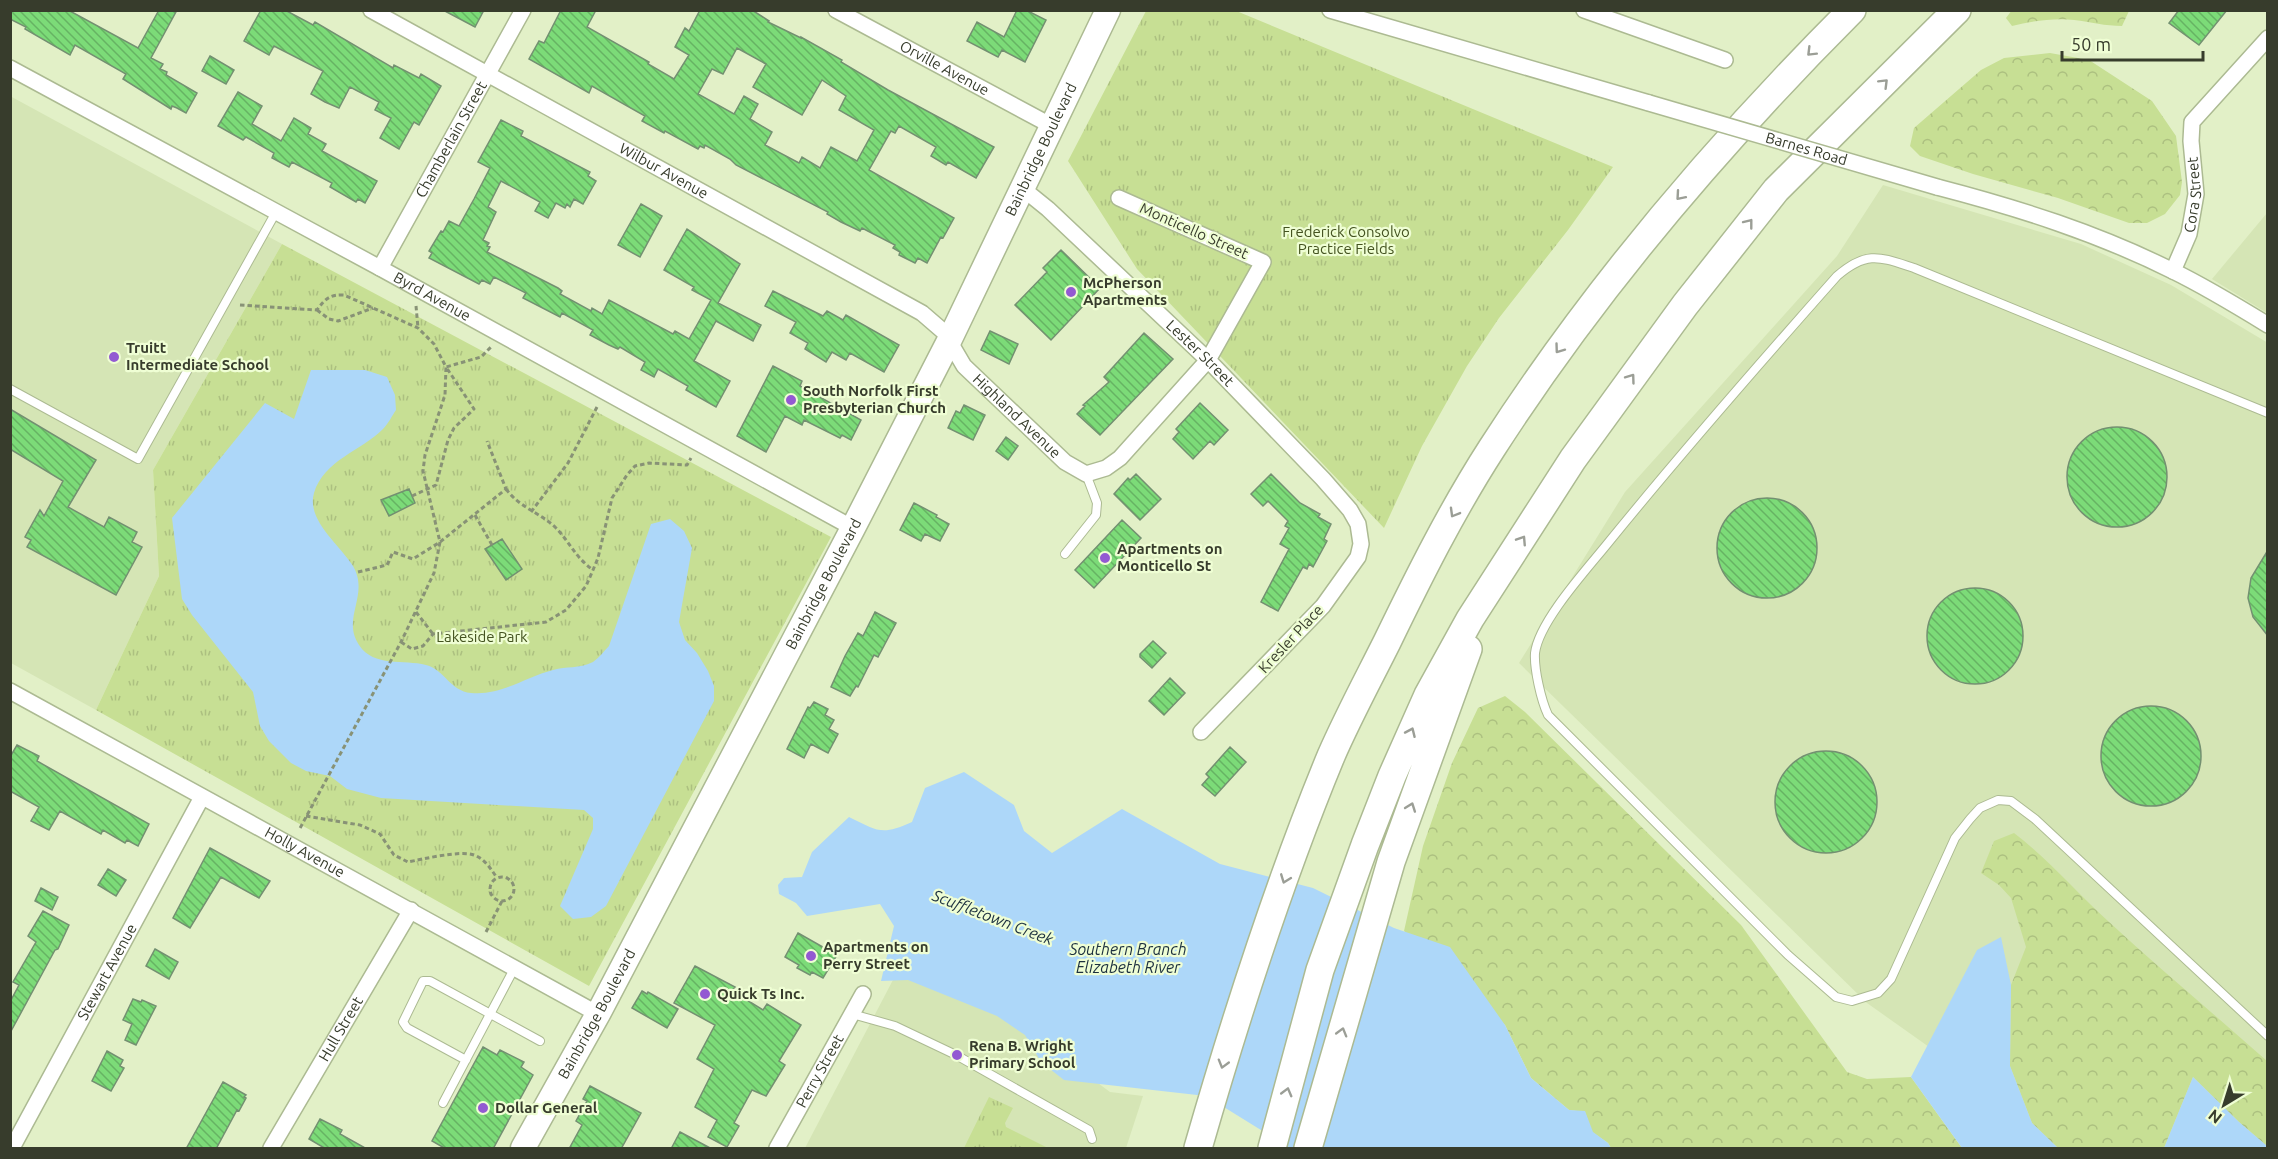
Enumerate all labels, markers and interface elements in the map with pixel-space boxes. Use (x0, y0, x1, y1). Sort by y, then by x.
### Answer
scale bar (2062, 24, 2203, 62)
text: 50 m (2071, 34, 2111, 54)
street label: Orville Avenue (897, 37, 992, 99)
one-way arrow (1807, 44, 1818, 55)
street label: Chamberlain Street (412, 78, 490, 200)
one-way arrow (1878, 79, 1888, 90)
street label: Bainbridge Boulevard (1001, 80, 1080, 219)
street label: Barnes Road (1764, 128, 1849, 168)
street label: Wilbur Avenue (617, 139, 711, 202)
street label: Cora Street (2180, 156, 2204, 234)
one-way arrow (1676, 189, 1687, 200)
street label: Monticello Street (1137, 199, 1251, 262)
one-way arrow (1742, 219, 1753, 230)
park label: Frederick Consolvo Practice Fields (1282, 223, 1410, 257)
street label: Byrd Avenue (391, 268, 474, 324)
place label: McPherson Apartments (1083, 274, 1167, 308)
marker: McPherson Apartments (1064, 285, 1078, 299)
street label: Lester Street (1163, 316, 1238, 390)
place label: Truitt Intermediate School (126, 339, 269, 373)
one-way arrow (1555, 343, 1566, 354)
marker: Truitt Intermediate School (107, 350, 121, 364)
street label: Highland Avenue (970, 370, 1064, 461)
one-way arrow (1624, 374, 1635, 385)
place label: South Norfolk First Presbyterian Church (803, 382, 946, 416)
marker: South Norfolk First Presbyterian Church (784, 393, 798, 407)
one-way arrow (1449, 507, 1461, 517)
street label: Bainbridge Boulevard (782, 516, 864, 652)
one-way arrow (1515, 536, 1526, 547)
place label: Apartments on Monticello St (1117, 540, 1223, 574)
marker: Apartments on Monticello St (1098, 551, 1112, 565)
street label: Kresler Place (1255, 601, 1326, 676)
park label: Lakeside Park (436, 628, 528, 645)
one-way arrow (1404, 728, 1416, 739)
one-way arrow (1403, 802, 1416, 813)
street label: Holly Avenue (262, 823, 348, 881)
one-way arrow (1279, 873, 1292, 884)
water label: Scuffletown Creek (929, 885, 1057, 950)
street label: Stewart Avenue (74, 921, 140, 1023)
place label: Apartments on Perry Street (823, 938, 929, 972)
water label: Southern Branch Elizabeth River (1068, 940, 1187, 976)
street label: Bainbridge Boulevard (554, 946, 639, 1082)
marker: Apartments on Perry Street (804, 949, 818, 963)
place label: Quick Ts Inc. (717, 985, 805, 1002)
marker: Quick Ts Inc. (698, 987, 712, 1001)
street label: Hull Street (315, 993, 366, 1064)
one-way arrow (1335, 1027, 1347, 1038)
street label: Perry Street (792, 1031, 847, 1111)
place label: Rena B. Wright Primary School (969, 1037, 1076, 1071)
marker: Rena B. Wright Primary School (950, 1048, 964, 1062)
one-way arrow (1218, 1058, 1230, 1069)
north arrow (2194, 1075, 2254, 1135)
one-way arrow (1280, 1087, 1293, 1097)
place label: Dollar General (495, 1099, 598, 1116)
marker: Dollar General (476, 1101, 490, 1115)
text: N (2205, 1106, 2225, 1128)

